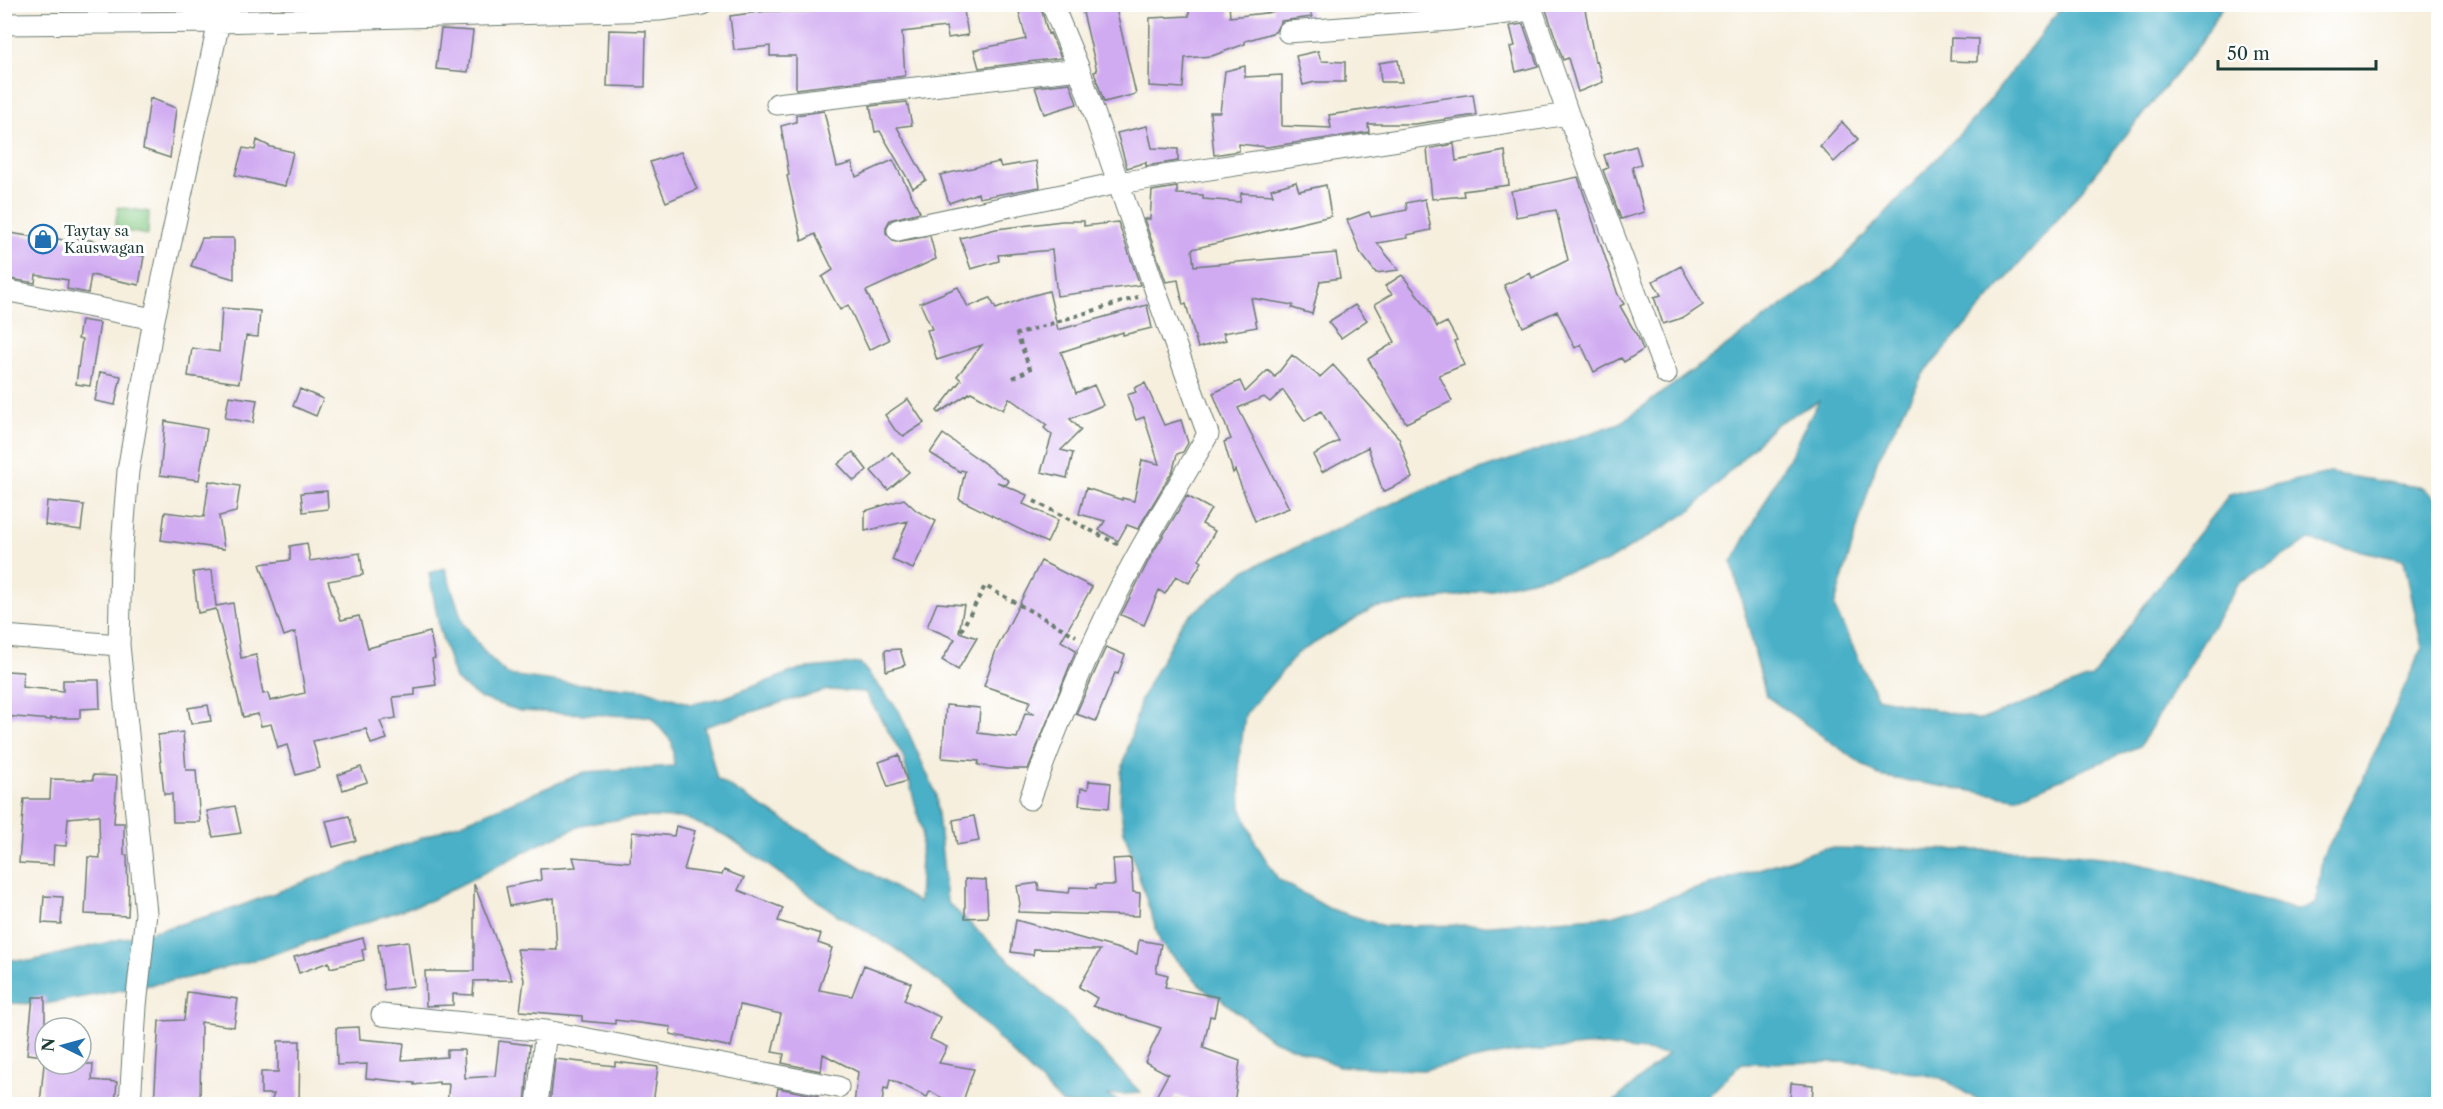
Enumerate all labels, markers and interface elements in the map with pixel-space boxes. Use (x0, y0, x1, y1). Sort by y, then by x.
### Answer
scale bar (2218, 33, 2376, 71)
text: 50 m (2227, 43, 2270, 65)
place label: Taytay sa Kauswagan (64, 221, 145, 257)
shop icon: Taytay sa Kauswagan (27, 223, 59, 255)
north arrow (33, 1016, 93, 1076)
text: N (37, 1037, 59, 1052)

